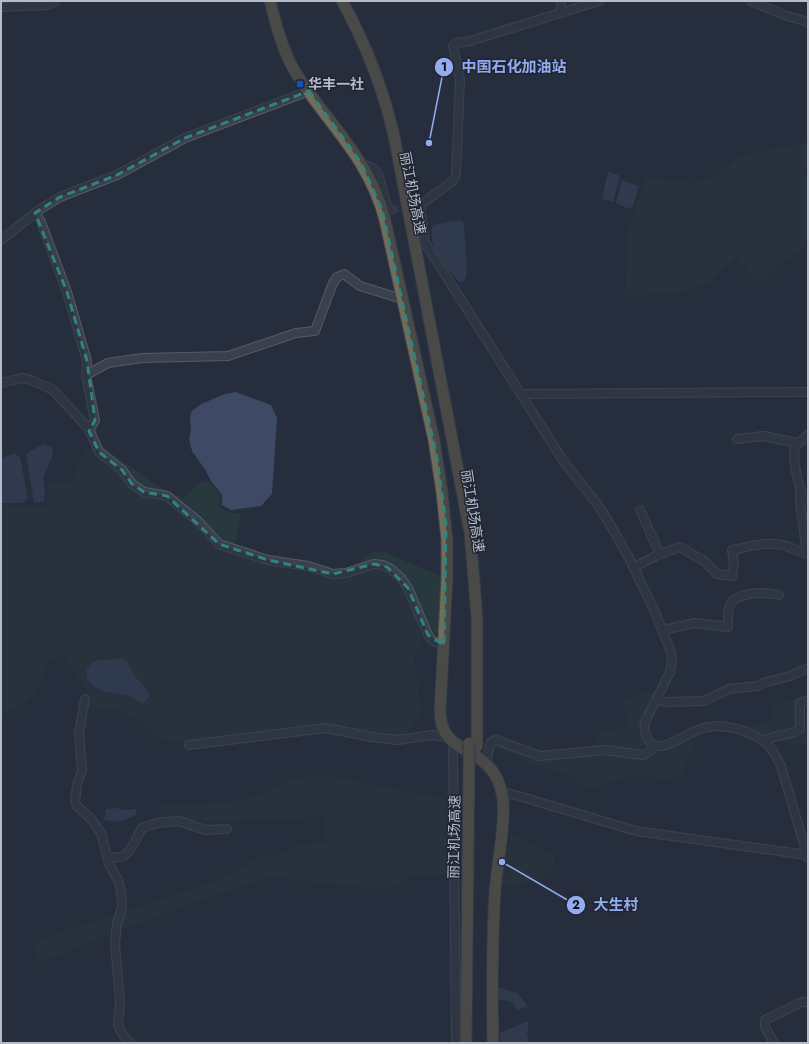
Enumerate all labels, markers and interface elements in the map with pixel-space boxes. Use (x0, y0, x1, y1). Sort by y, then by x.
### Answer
callout: 中国石化加油站 (434, 54, 575, 81)
text: 中国石化加油站 (461, 56, 567, 78)
text: 1 (441, 58, 447, 76)
place label: 华丰一社 (308, 74, 364, 94)
marker: 华丰一社 (295, 79, 305, 89)
street label: 丽江机场高速 (395, 150, 431, 236)
street label: 丽江机场高速 (457, 468, 489, 554)
street label: 丽江机场高速 (443, 795, 465, 879)
callout: 大生村 (566, 891, 647, 918)
text: 大生村 (593, 894, 639, 916)
text: 2 (572, 896, 580, 914)

